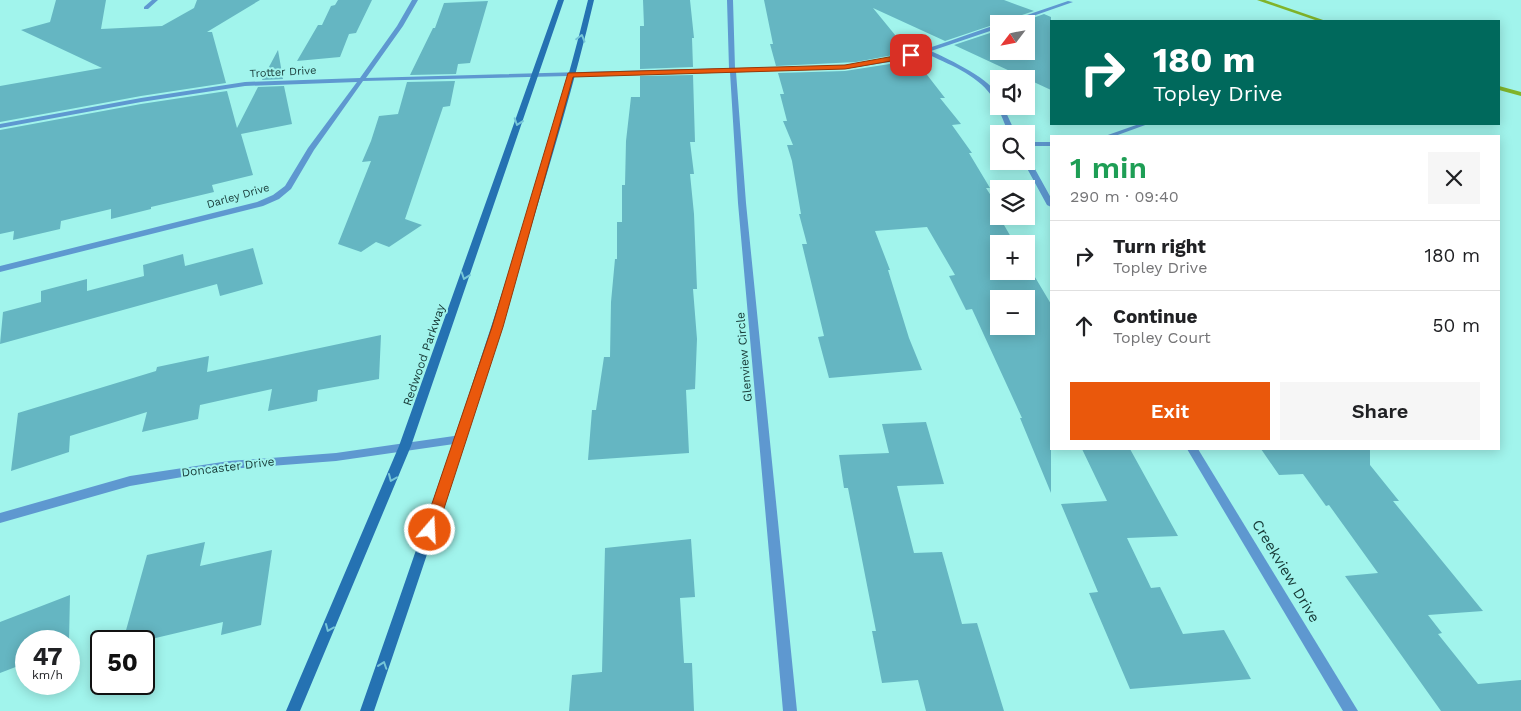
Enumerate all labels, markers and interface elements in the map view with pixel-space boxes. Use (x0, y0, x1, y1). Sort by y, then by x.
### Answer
north arrow (990, 15, 1035, 60)
map controls (990, 15, 1035, 335)
one-way arrow (576, 34, 586, 42)
pin (890, 34, 932, 76)
text: 180 m (1153, 39, 1256, 81)
icon: right (1070, 40, 1135, 105)
icon: arrive (897, 41, 925, 69)
street label: Trotter Drive (249, 64, 317, 80)
button: sound (990, 70, 1035, 115)
text: Topley Drive (1153, 81, 1283, 106)
one-way arrow (514, 118, 524, 126)
button: search (990, 125, 1035, 170)
text: 1 min (1070, 150, 1147, 185)
button: close (1428, 152, 1480, 204)
button: layers (990, 180, 1035, 225)
street label: Darley Drive (205, 181, 271, 211)
text: 290 m · 09:40 (1070, 187, 1179, 206)
button: + (990, 235, 1035, 280)
text: Turn right (1113, 235, 1206, 258)
icon: right (1070, 242, 1098, 270)
text: 180 m (1424, 244, 1480, 267)
text: Topley Drive (1113, 258, 1207, 277)
one-way arrow (460, 271, 470, 279)
button: − (990, 290, 1035, 335)
street label: Redwood Parkway (400, 302, 448, 408)
text: Continue (1113, 305, 1197, 328)
street label: Glenview Circle (733, 311, 755, 402)
icon: ahead (1070, 312, 1098, 340)
text: 50 m (1433, 314, 1480, 337)
text: Topley Court (1113, 328, 1211, 347)
button: Exit (1070, 382, 1270, 440)
button: Share (1280, 382, 1480, 440)
street label: Doncaster Drive (181, 454, 275, 480)
one-way arrow (387, 473, 398, 482)
position arrow (403, 503, 455, 555)
street label: Creekview Drive (1248, 516, 1324, 626)
one-way arrow (324, 623, 334, 631)
speed limit sign: 50 (90, 630, 155, 695)
text: 47 (32, 642, 63, 671)
one-way arrow (377, 661, 387, 670)
text: km/h (32, 668, 63, 682)

